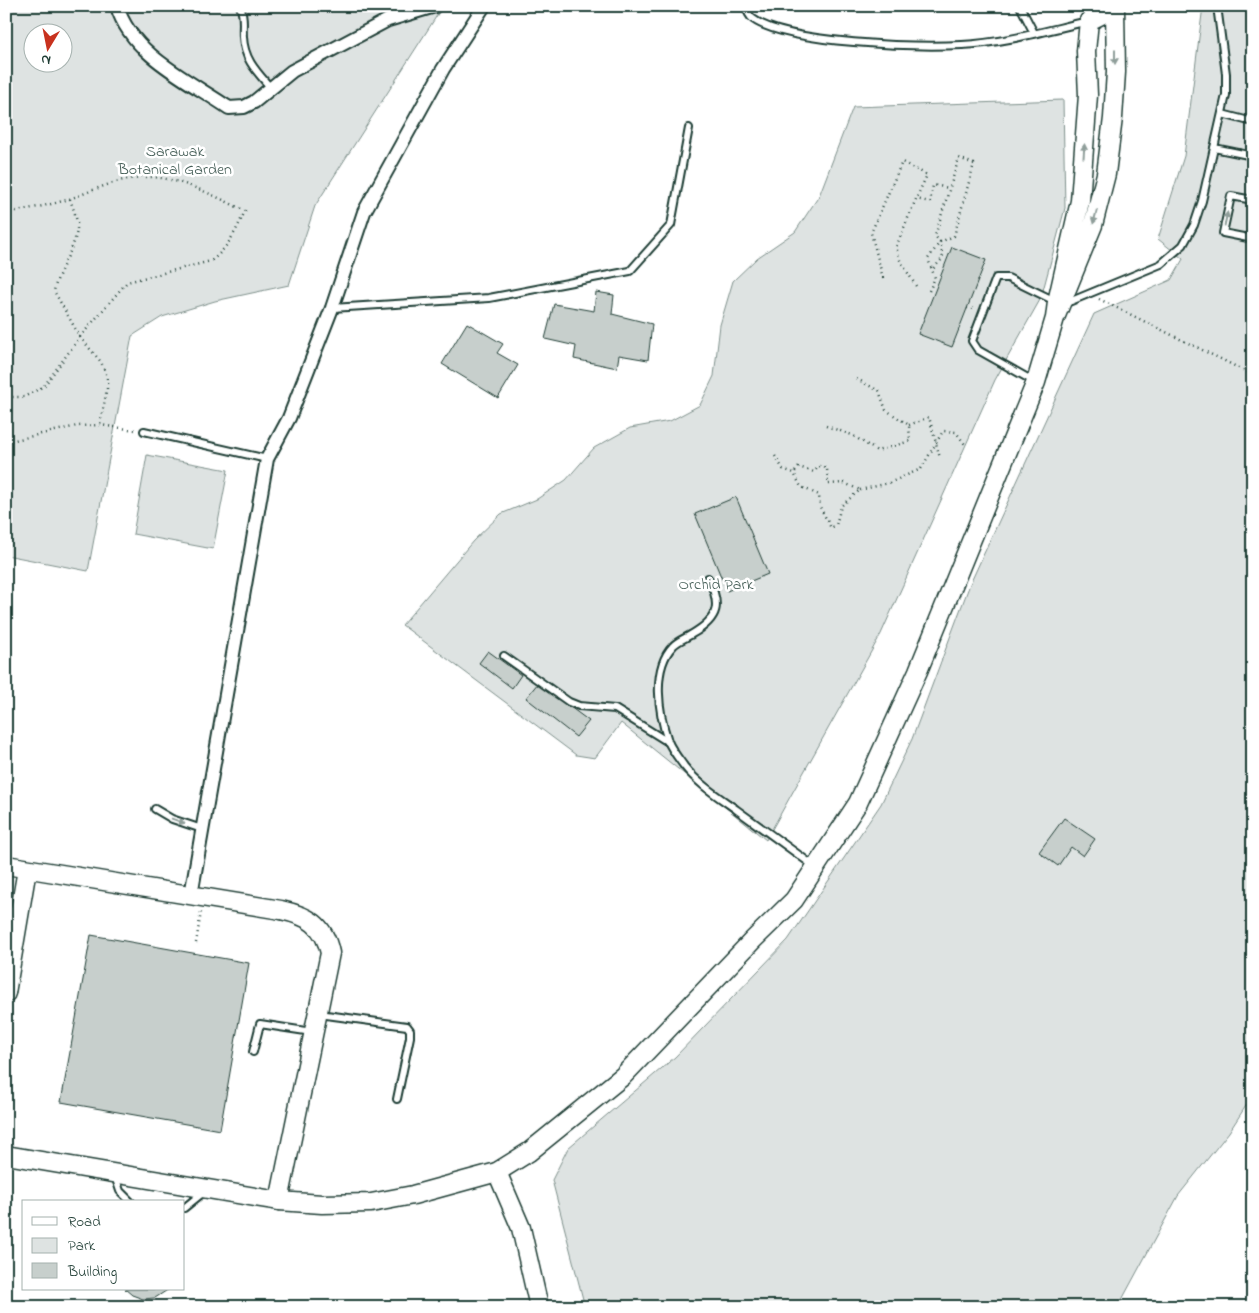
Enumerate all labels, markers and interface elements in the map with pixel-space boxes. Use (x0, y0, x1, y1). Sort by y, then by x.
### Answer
north arrow (22, 22, 72, 72)
text: N (40, 48, 52, 70)
one-way arrow (1111, 49, 1119, 65)
park label: Sarawak Botanical Garden (117, 140, 232, 182)
one-way arrow (1080, 143, 1088, 159)
one-way arrow (1091, 210, 1099, 225)
one-way arrow (1222, 211, 1230, 226)
park label: Orchid Park (679, 573, 754, 597)
one-way arrow (171, 817, 186, 825)
legend (22, 1200, 185, 1290)
text: Road (68, 1211, 101, 1233)
text: Park (68, 1235, 96, 1257)
text: Building (67, 1261, 117, 1284)

